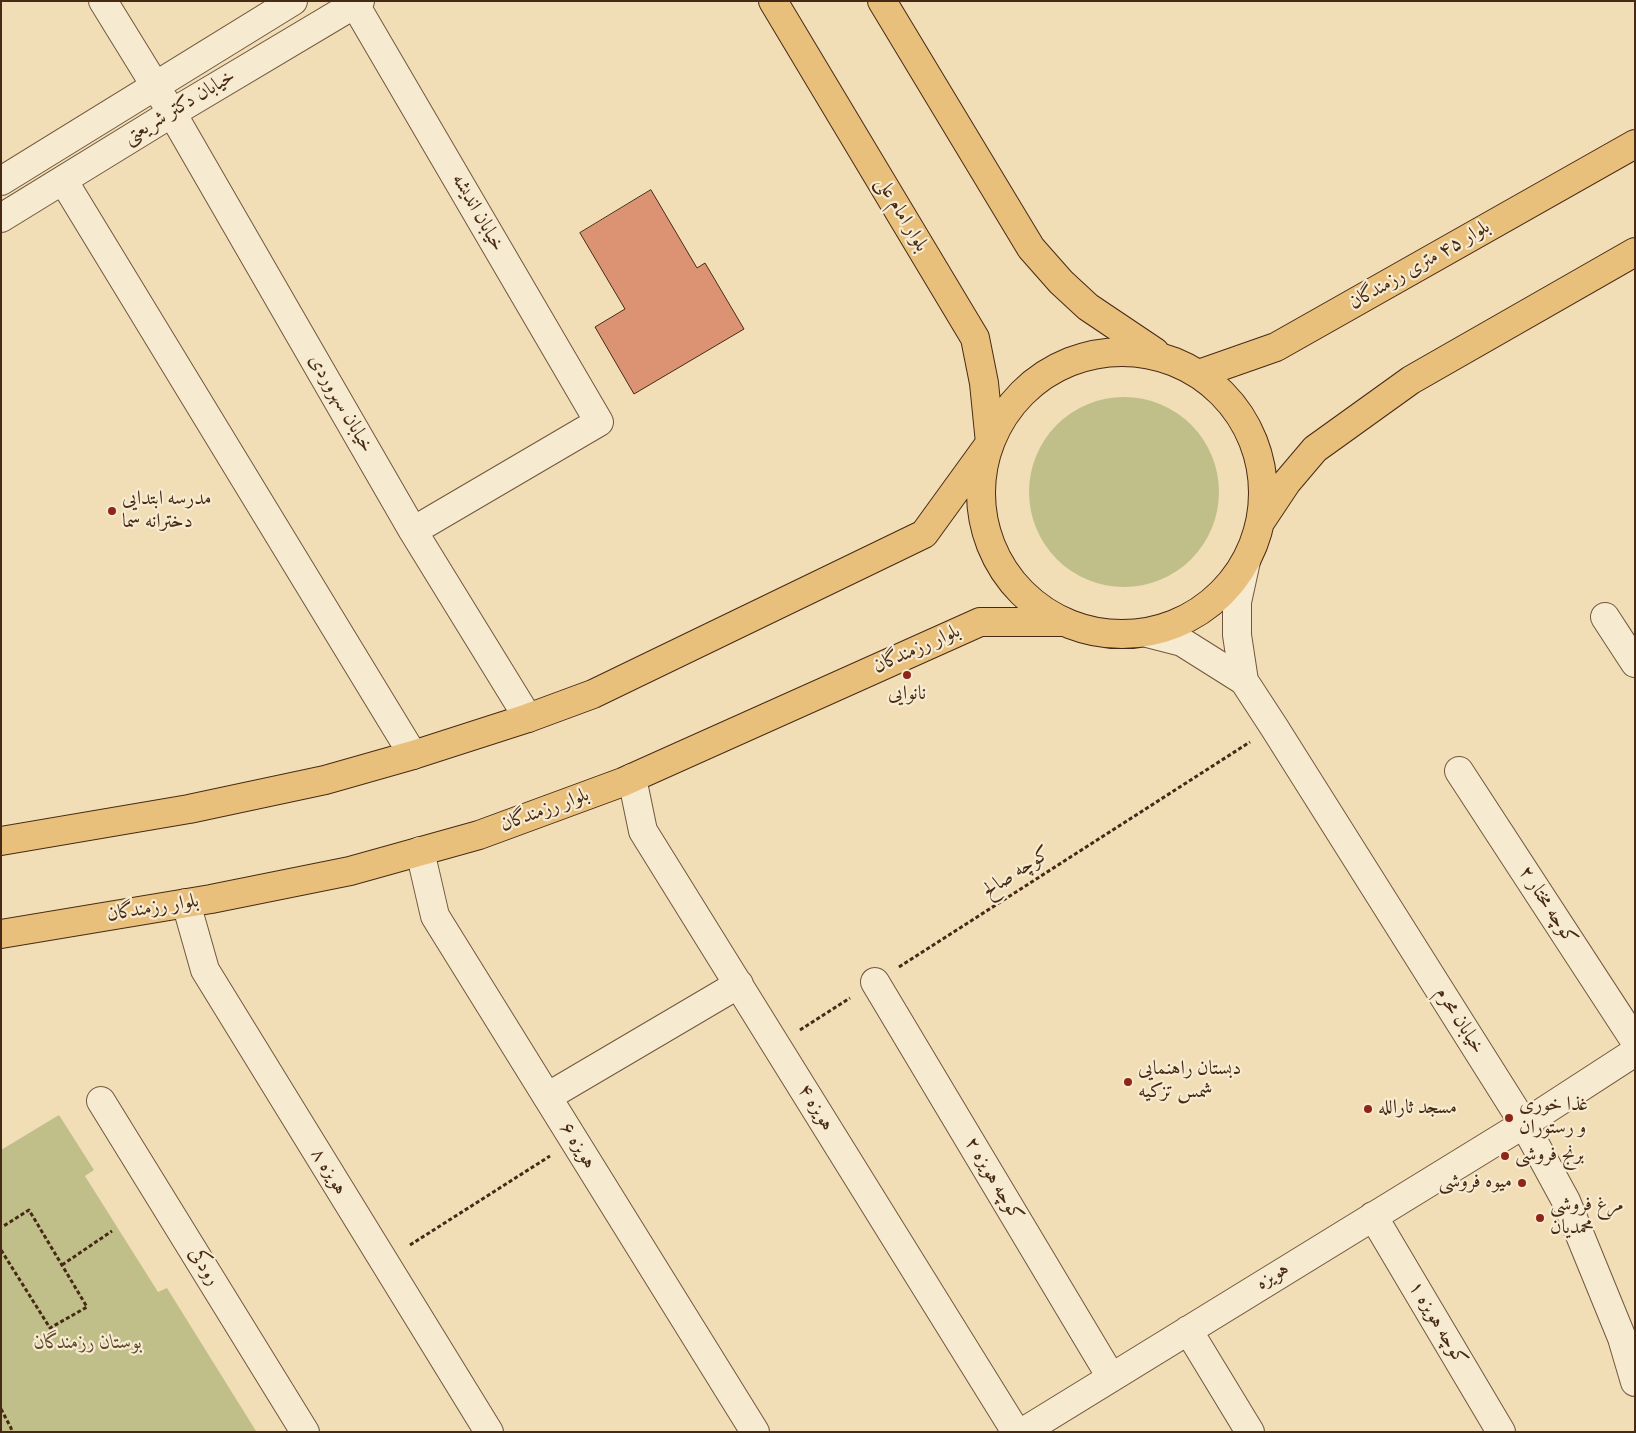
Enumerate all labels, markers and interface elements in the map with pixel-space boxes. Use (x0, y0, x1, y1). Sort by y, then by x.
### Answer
street label: خیابان دکتر شریعتی (120, 65, 240, 151)
street label: خیابان اندیشه (445, 170, 509, 256)
street label: بلوار امام على (869, 173, 933, 257)
street label: بلوار ۴۵ متری رزمندگان (1345, 216, 1495, 316)
street label: خیابان سهروردی (302, 350, 378, 458)
place label: مدرسه ابتدایی دخترانه سما (122, 488, 211, 535)
marker: مدرسه ابتدایی دخترانه سما (106, 505, 118, 517)
street label: بلوار رزمندگان (870, 620, 964, 680)
marker: نانوایی (901, 669, 913, 681)
place label: نانوایی (888, 683, 926, 707)
street label: بلوار رزمندگان (497, 784, 593, 838)
street label: کوچه صالح (978, 842, 1056, 904)
street label: کوچه مختار ۲ (1513, 862, 1581, 950)
street label: بلوار رزمندگان (105, 890, 201, 928)
street label: خیابان محرم (1429, 983, 1489, 1059)
place label: دبستان راهنمایی شمس تزکیه (1138, 1058, 1241, 1105)
marker: دبستان راهنمایی شمس تزکیه (1122, 1076, 1134, 1088)
street label: هویزه ۴ (791, 1080, 839, 1136)
place label: غذا خوری و رستوران (1519, 1094, 1588, 1141)
place label: مسجد ثارالله (1378, 1097, 1457, 1121)
marker: مسجد ثارالله (1362, 1103, 1374, 1115)
marker: غذا خوری و رستوران (1503, 1112, 1515, 1124)
street label: هویزه ۶ (553, 1118, 601, 1174)
street label: کوچه هویزه ۲ (958, 1133, 1028, 1227)
street label: هویزه ۸ (304, 1144, 352, 1200)
place label: برنج فروشی (1515, 1144, 1584, 1168)
marker: برنج فروشی (1499, 1150, 1511, 1162)
place label: میوه فروشی (1439, 1171, 1512, 1195)
marker: میوه فروشی (1516, 1177, 1528, 1189)
place label: مرغ فروشی محمدیان (1550, 1194, 1624, 1241)
marker: مرغ فروشی محمدیان (1534, 1212, 1546, 1224)
street label: رودکی (182, 1243, 224, 1291)
street label: هویزه (1252, 1258, 1294, 1296)
street label: کوچه هویزه ۱ (1402, 1277, 1472, 1371)
park label: بوستان رزمندگان (34, 1332, 142, 1356)

